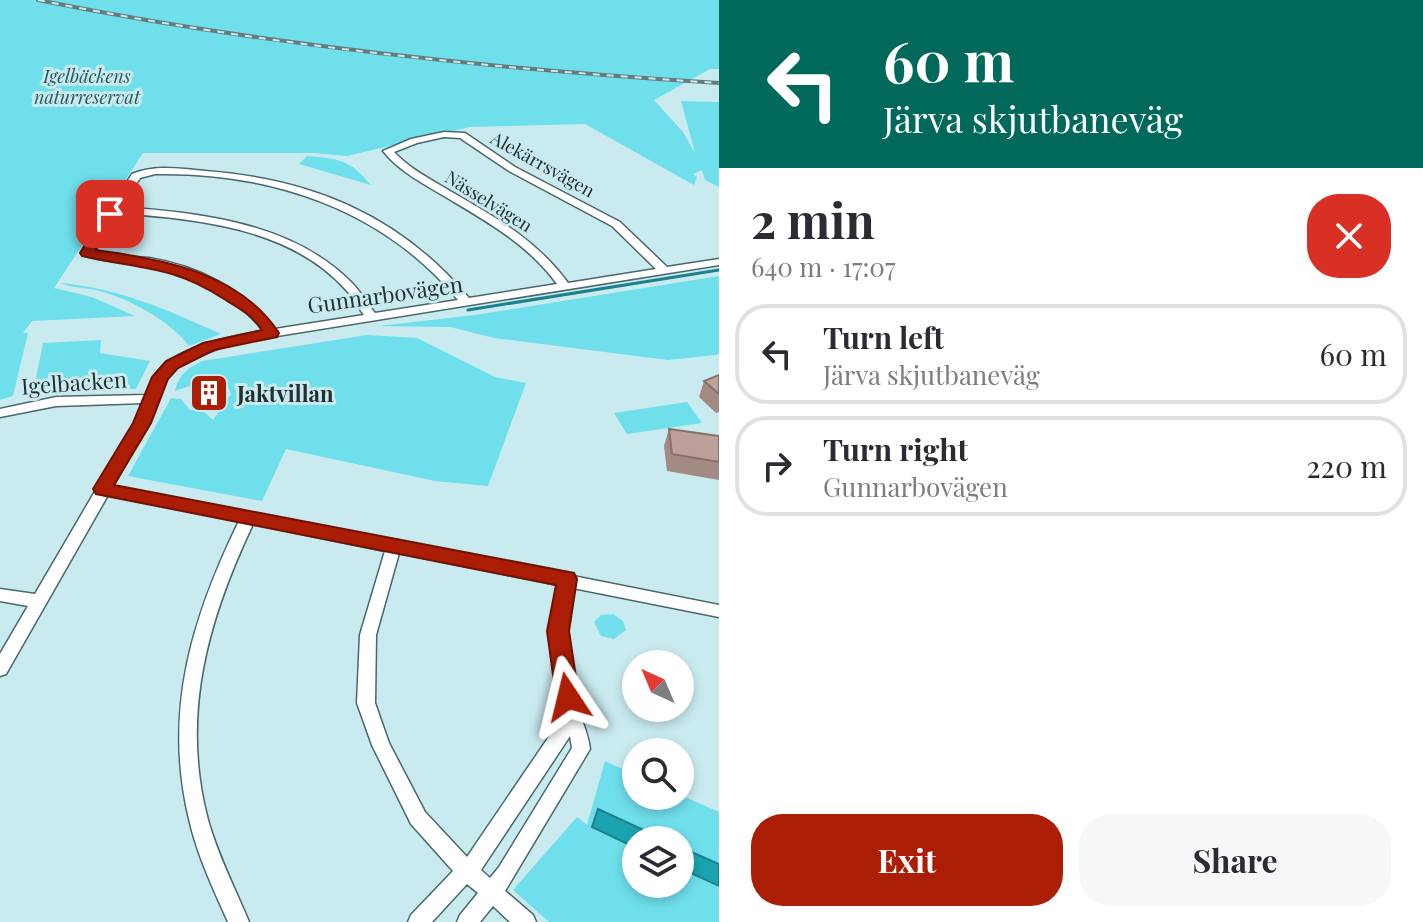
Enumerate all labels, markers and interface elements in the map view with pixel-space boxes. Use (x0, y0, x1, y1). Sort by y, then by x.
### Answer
text: 60 m (883, 22, 1014, 97)
icon: left (751, 32, 855, 136)
park label: Igelbäckens naturreservat (34, 64, 141, 109)
text: Järva skjutbaneväg (883, 94, 1183, 142)
street label: Alekärrsvägen (486, 125, 599, 202)
street label: Nässelvägen (441, 165, 537, 237)
pin (76, 180, 144, 248)
text: 2 min (751, 187, 875, 251)
icon: arrive (88, 192, 132, 236)
button: close (1307, 194, 1391, 278)
text: 640 m · 17:07 (751, 249, 896, 284)
street label: Gunnarbovägen (305, 268, 465, 320)
text: Turn left (823, 317, 944, 357)
icon: left (755, 332, 799, 376)
text: 60 m (1319, 334, 1387, 374)
text: Järva skjutbaneväg (823, 357, 1040, 392)
street label: Igelbacken (20, 363, 128, 401)
building icon: Jaktvillan (188, 372, 230, 414)
place label: Jaktvillan (236, 378, 334, 408)
text: Turn right (823, 429, 968, 469)
icon: right (755, 444, 799, 488)
text: 220 m (1306, 446, 1387, 486)
text: Gunnarbovägen (823, 469, 1008, 504)
north arrow (622, 650, 694, 722)
map controls (622, 650, 694, 898)
position arrow (526, 655, 610, 739)
button: search (622, 738, 694, 810)
button: Exit (751, 814, 1063, 906)
button: Share (1079, 814, 1391, 906)
button: layers (622, 826, 694, 898)

